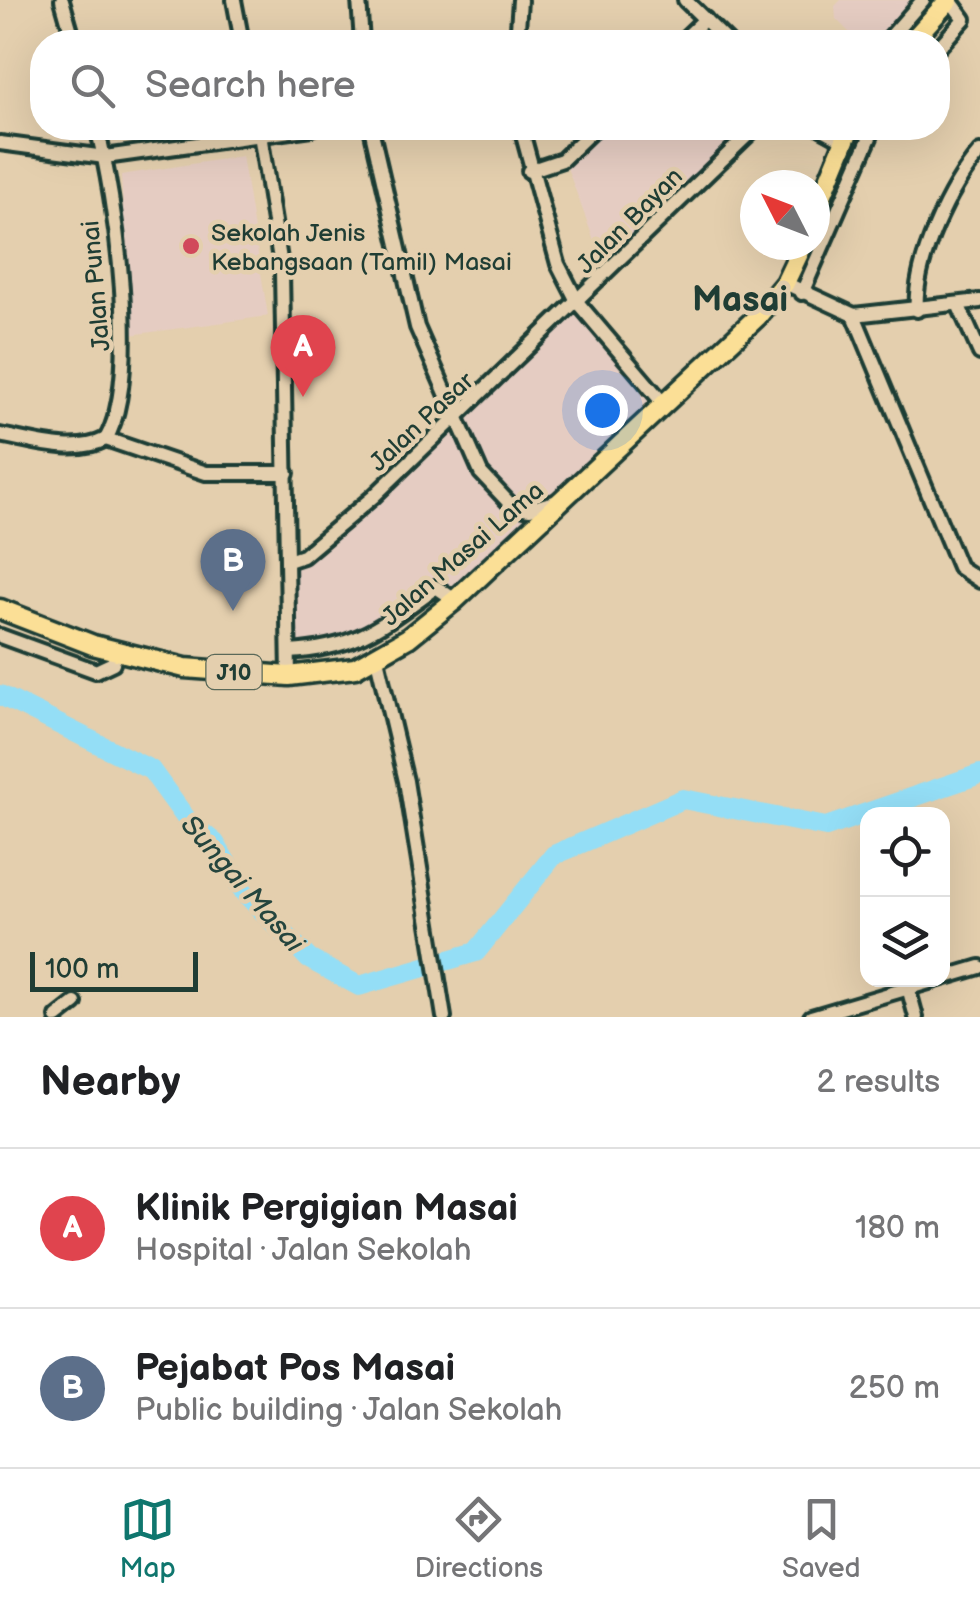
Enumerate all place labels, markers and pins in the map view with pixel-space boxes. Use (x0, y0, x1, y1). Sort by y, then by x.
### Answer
place label: Sekolah Jenis Kebangsaan (Tamil) Masai (211, 218, 512, 278)
marker: Sekolah Jenis Kebangsaan (Tamil) Masai (180, 235, 202, 257)
pin: A (270, 314, 336, 397)
pin: B (200, 528, 266, 611)

